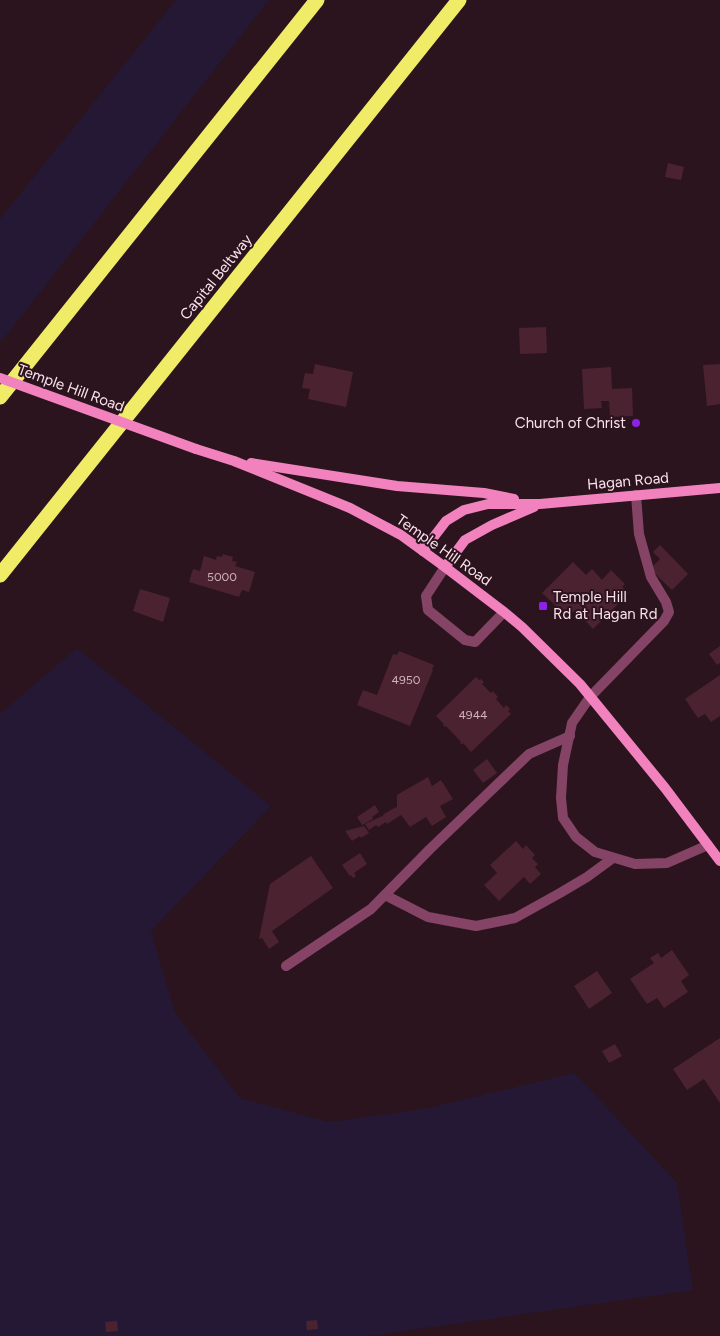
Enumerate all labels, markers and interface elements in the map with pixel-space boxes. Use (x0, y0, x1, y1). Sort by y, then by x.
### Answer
street label: Capital Beltway (176, 231, 256, 323)
street label: Temple Hill Road (15, 360, 127, 416)
place label: Church of Christ (515, 414, 626, 432)
marker: Church of Christ (630, 417, 642, 429)
street label: Hagan Road (586, 468, 670, 494)
street label: Temple Hill Road (393, 511, 495, 589)
house number: 5000 (207, 570, 237, 584)
place label: Temple Hill Rd at Hagan Rd (553, 588, 658, 623)
marker: Temple Hill Rd at Hagan Rd (537, 600, 549, 612)
house number: 4950 (392, 673, 421, 687)
house number: 4944 (458, 708, 488, 722)

